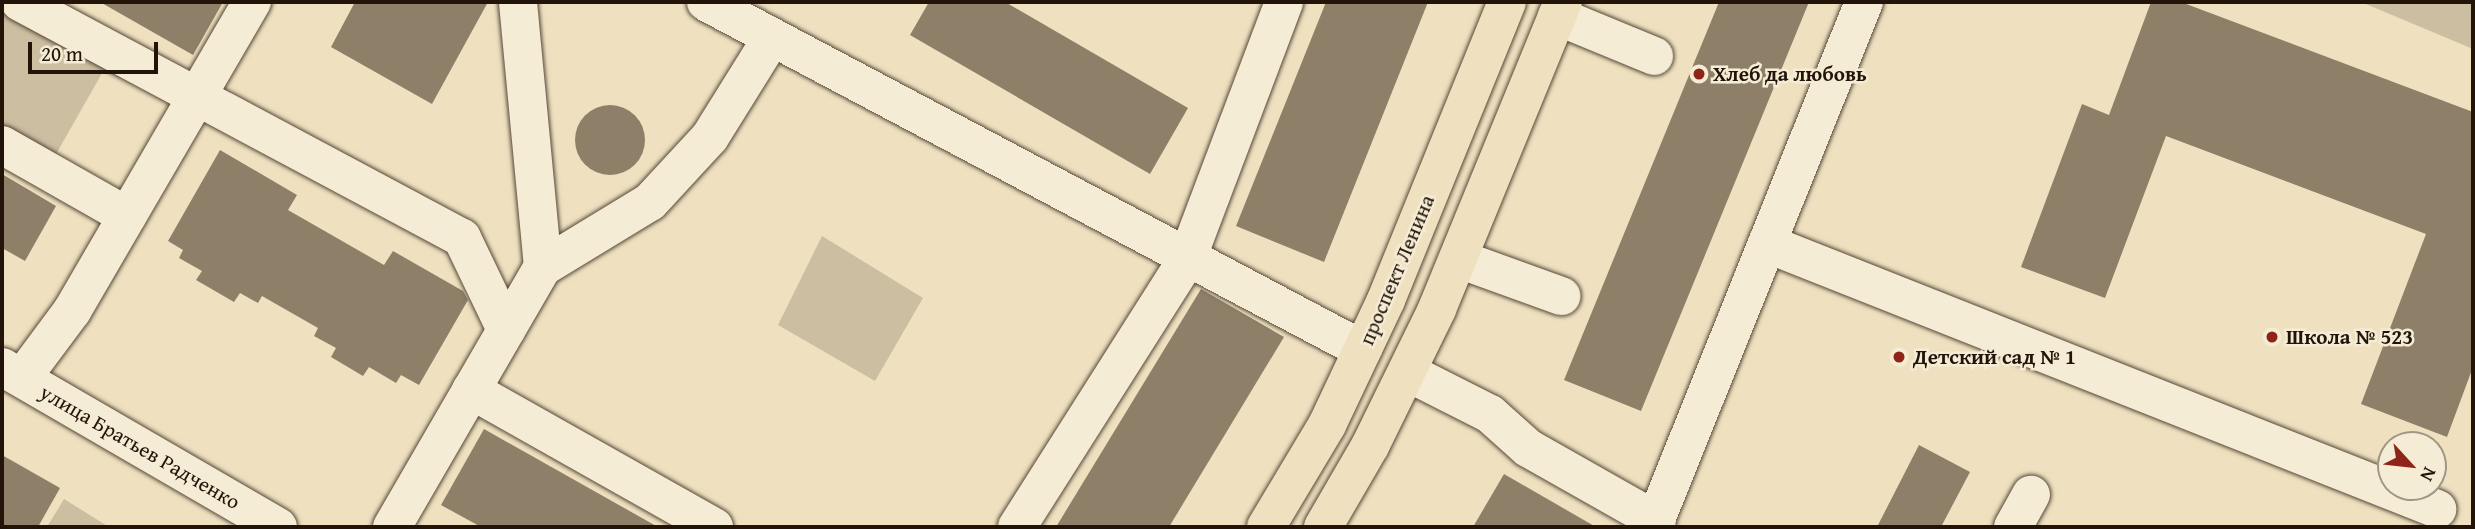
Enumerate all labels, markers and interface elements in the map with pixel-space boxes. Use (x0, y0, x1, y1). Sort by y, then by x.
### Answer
scale bar (32, 28, 161, 72)
text: 20 m (41, 38, 83, 69)
place label: Хлеб да любовь (1713, 61, 1867, 87)
marker: Хлеб да любовь (1691, 66, 1707, 82)
street label: проспект Ленина (1354, 191, 1440, 349)
place label: Школа № 523 (2286, 324, 2413, 350)
marker: Школа № 523 (2264, 329, 2280, 345)
place label: Детский сад № 1 (1913, 344, 2076, 370)
marker: Детский сад № 1 (1891, 349, 1907, 365)
street label: улица Братьев Радченко (35, 379, 245, 515)
north arrow (2377, 431, 2447, 501)
text: N (2414, 463, 2444, 487)

